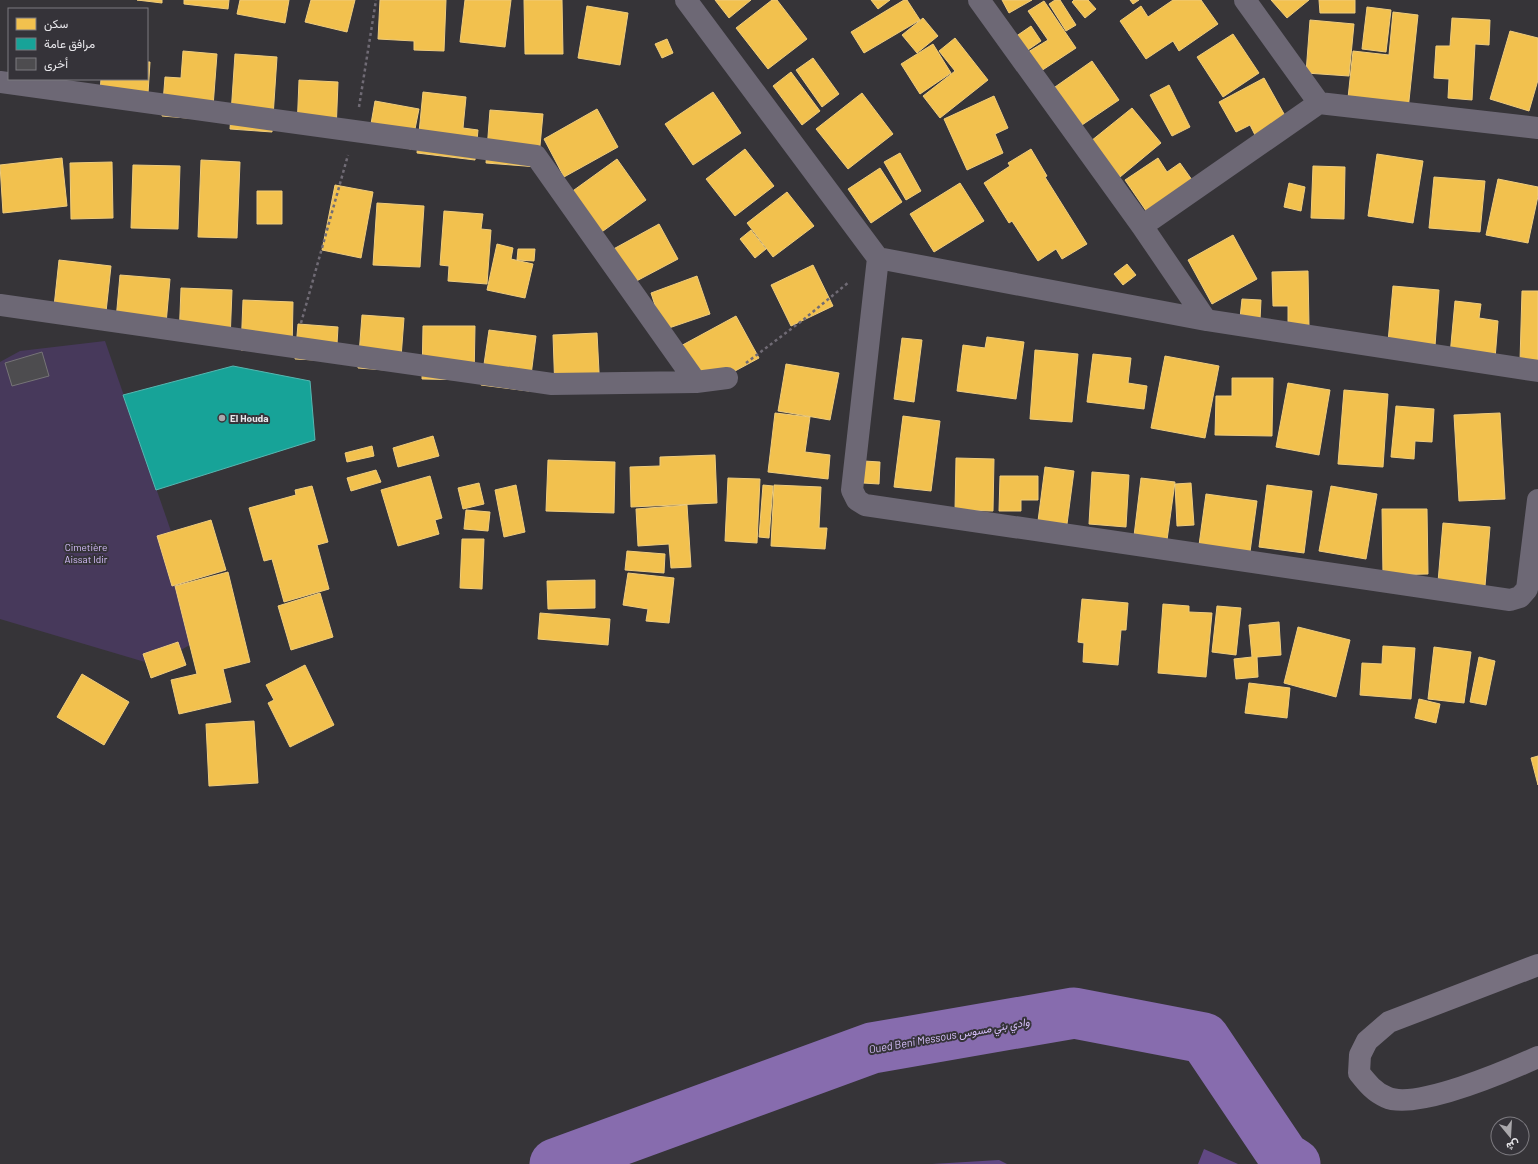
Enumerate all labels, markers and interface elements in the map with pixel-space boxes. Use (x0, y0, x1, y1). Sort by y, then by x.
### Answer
legend (8, 8, 148, 80)
text: سكن (44, 16, 68, 32)
text: مرافق عامة (44, 36, 95, 52)
text: أخرى (44, 56, 68, 72)
place label: El Houda (230, 412, 269, 424)
marker: El Houda (217, 413, 227, 423)
park label: Cimetière Aissat Idir (64, 541, 108, 565)
water label: Oued Beni Messous وادي بني مسوس (868, 1014, 1031, 1059)
north arrow (1490, 1116, 1530, 1156)
text: ش (1505, 1137, 1522, 1154)

